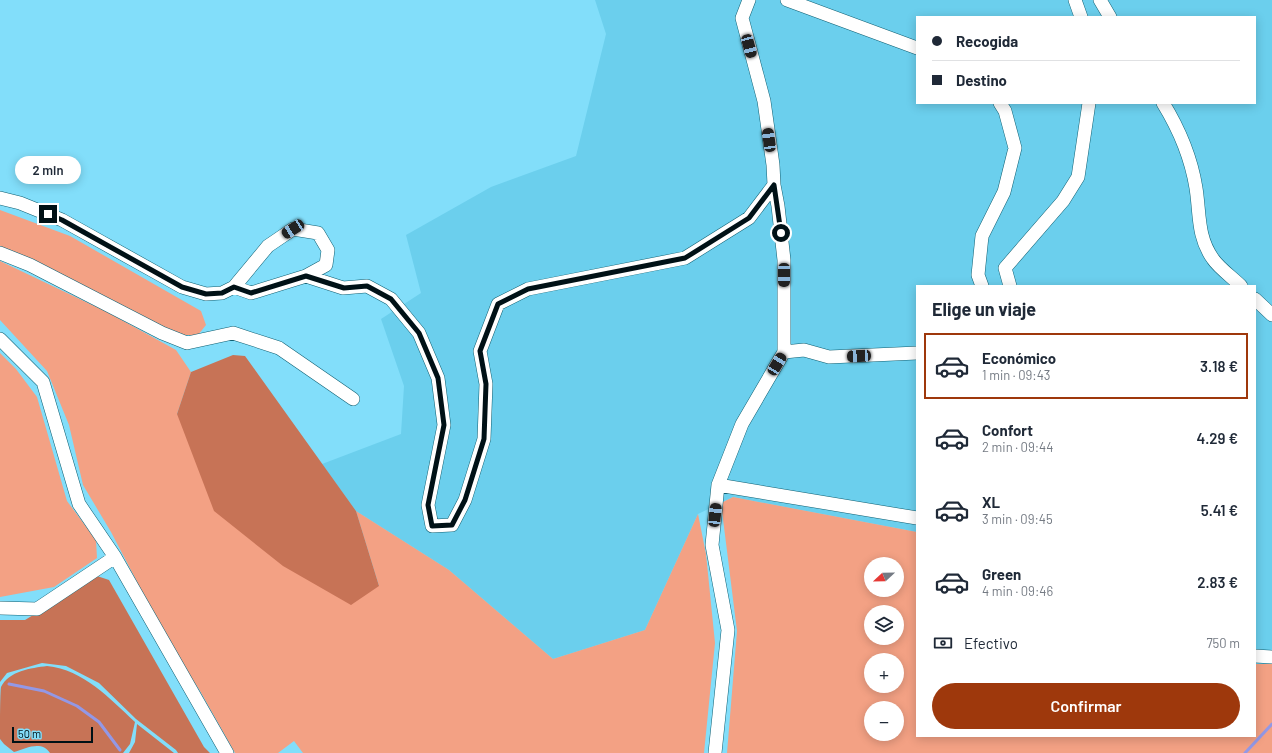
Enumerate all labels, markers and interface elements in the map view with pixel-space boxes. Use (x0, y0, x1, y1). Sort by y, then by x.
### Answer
text: Recogida (956, 32, 1018, 50)
car (740, 33, 758, 59)
text: Destino (956, 71, 1007, 89)
car (761, 127, 777, 153)
callout: 2 min (15, 156, 81, 184)
text: 2 min (33, 162, 63, 178)
route end (39, 205, 57, 223)
car (280, 217, 306, 241)
route start (772, 224, 790, 242)
car (778, 263, 790, 287)
text: Elige un viaje (932, 298, 1036, 320)
icon: car (934, 348, 970, 384)
car (847, 349, 871, 363)
text: Económico (982, 349, 1056, 367)
car (766, 351, 788, 377)
text: 3.18 € (1200, 357, 1238, 375)
text: 1 min · 09:43 (982, 367, 1051, 383)
icon: car (934, 420, 970, 456)
text: Confort (982, 421, 1033, 439)
text: 4.29 € (1196, 429, 1238, 447)
text: 2 min · 09:44 (982, 439, 1053, 455)
icon: car (934, 492, 970, 528)
text: XL (982, 493, 1000, 511)
text: 5.41 € (1201, 501, 1238, 519)
car (708, 502, 722, 528)
text: 3 min · 09:45 (982, 511, 1053, 527)
north arrow (864, 557, 904, 597)
map controls (864, 557, 904, 741)
icon: car (934, 564, 970, 600)
text: Green (982, 565, 1021, 583)
text: 2.83 € (1197, 573, 1238, 591)
text: 4 min · 09:46 (982, 583, 1053, 599)
button: layers (864, 605, 904, 645)
icon: cash (932, 632, 954, 654)
text: Efectivo (964, 634, 1018, 652)
text: 750 m (1206, 635, 1240, 651)
button: + (864, 653, 904, 693)
button: Confirmar (932, 683, 1240, 729)
button: − (864, 701, 904, 741)
scale bar (12, 725, 93, 744)
text: 50 m (18, 727, 41, 740)

